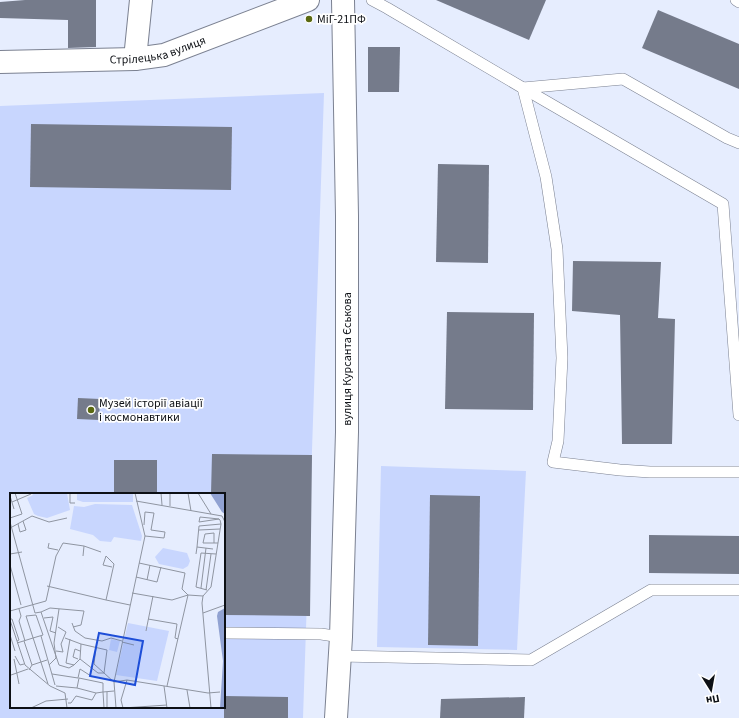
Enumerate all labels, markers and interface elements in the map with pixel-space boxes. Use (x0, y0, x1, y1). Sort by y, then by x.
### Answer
place label: МіГ-21ПФ (317, 11, 366, 28)
marker: МіГ-21ПФ (304, 14, 314, 24)
street label: Стрілецька вулиця (110, 31, 208, 68)
street label: вулиця Курсанта Єськова (339, 292, 356, 426)
place label: Музей історії авіації і космонавтики (99, 395, 203, 426)
marker: Музей історії авіації і космонавтики (86, 405, 96, 415)
inset map (10, 493, 225, 708)
north arrow (691, 670, 731, 710)
text: Пн (705, 691, 721, 708)

